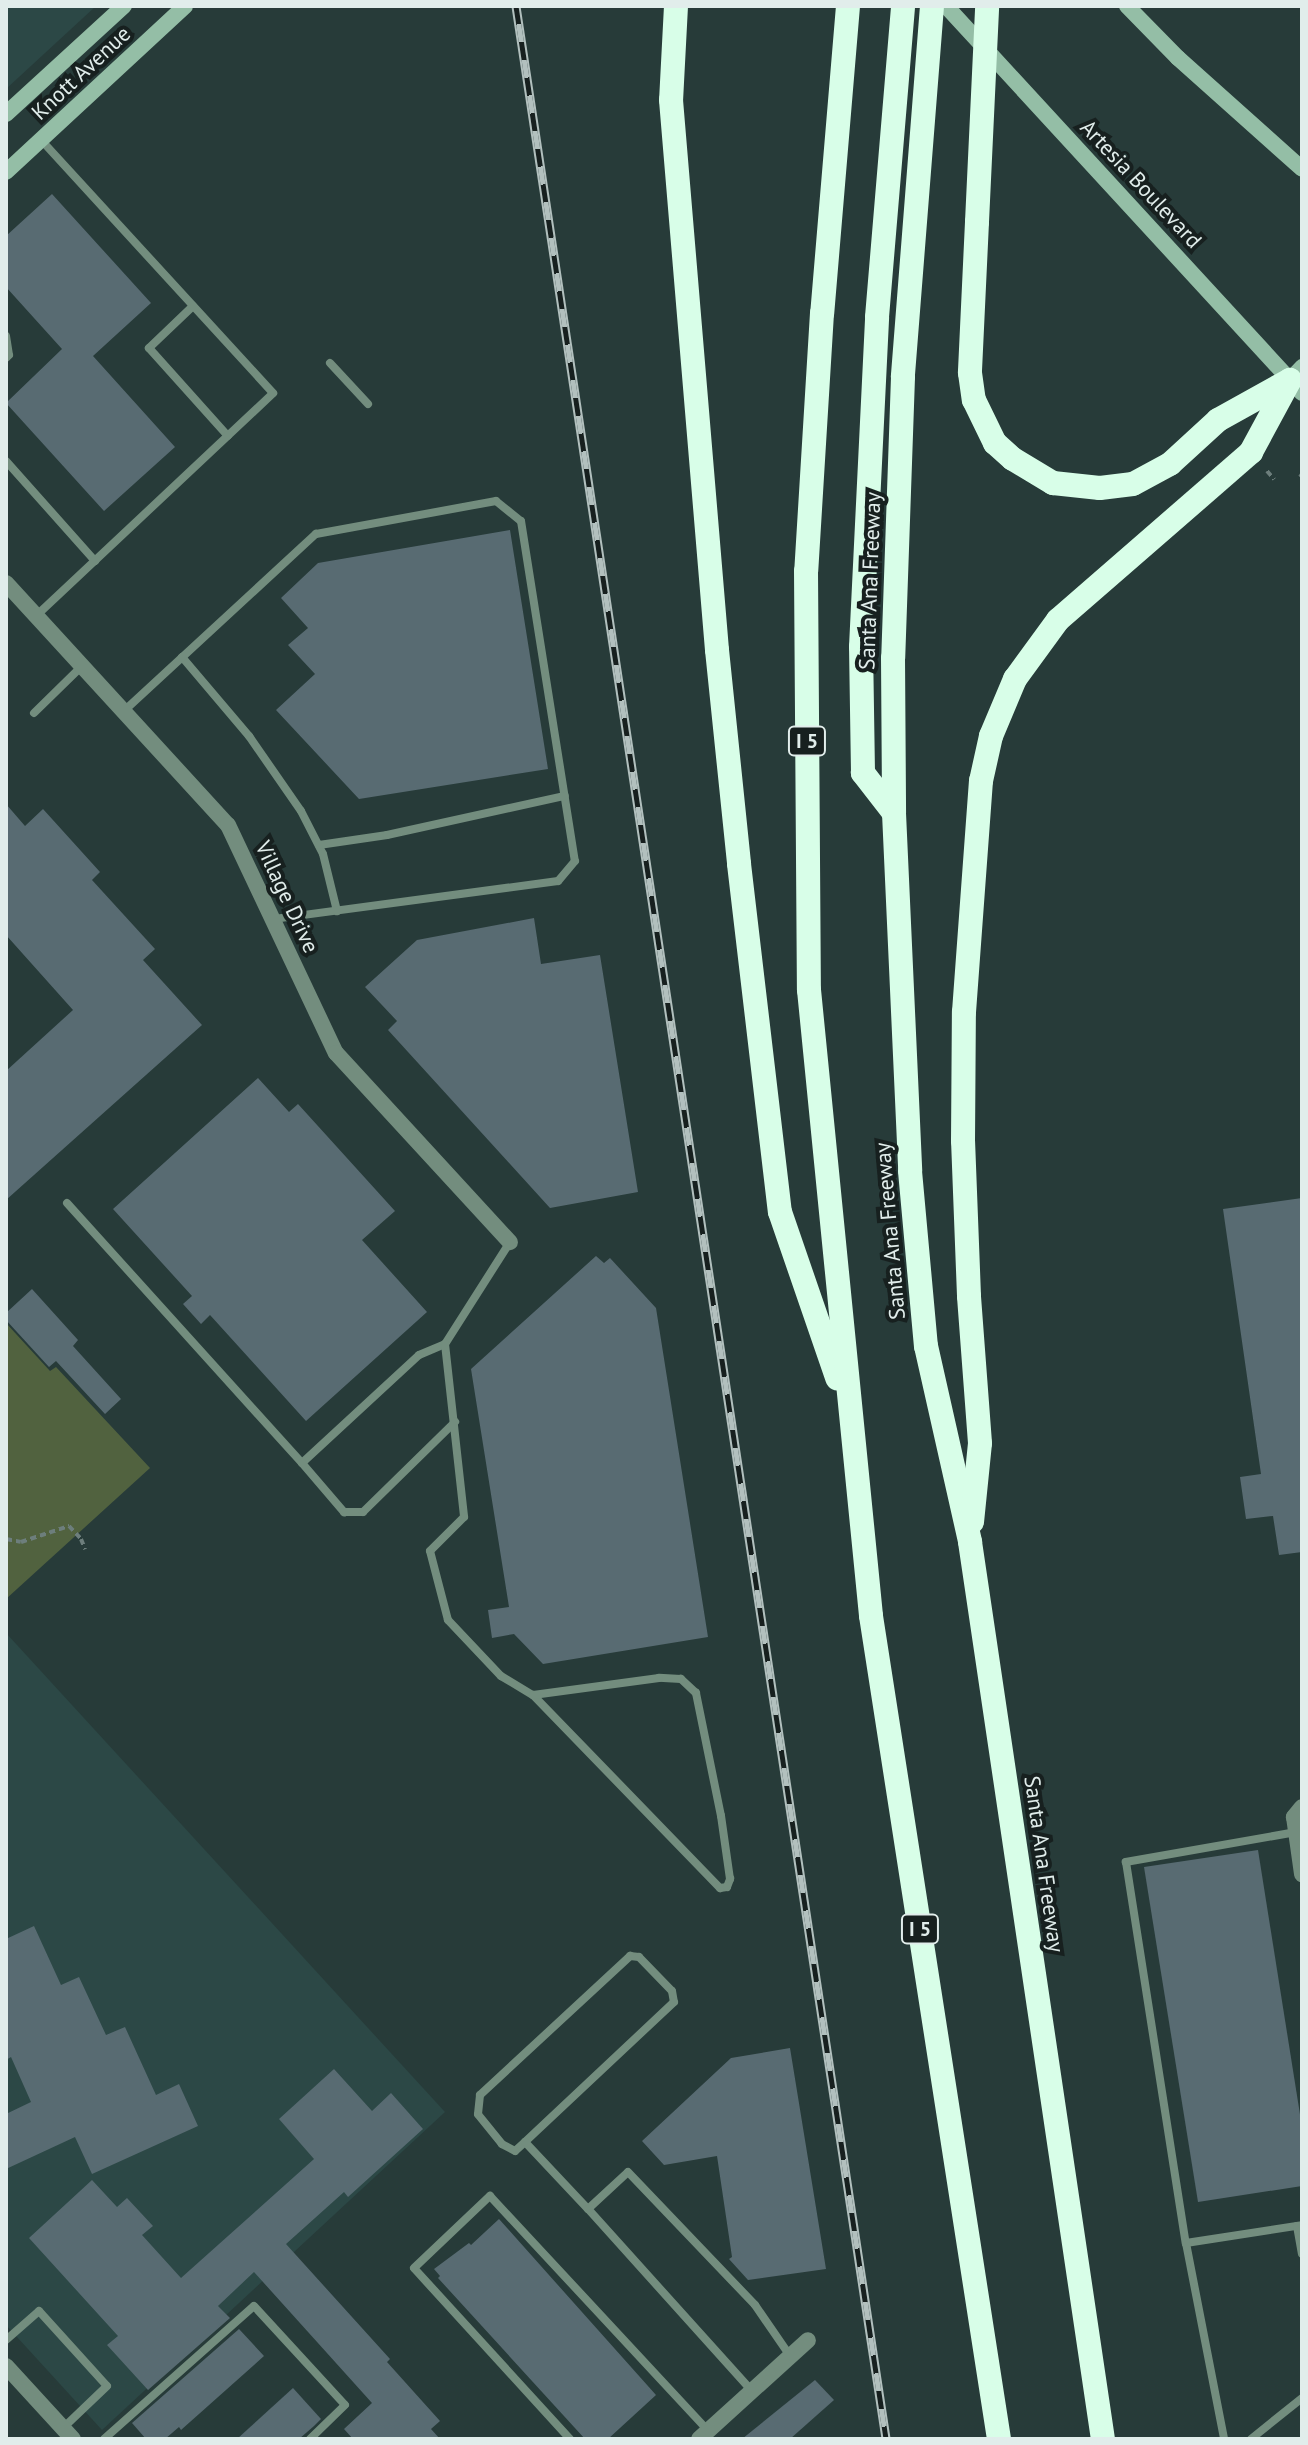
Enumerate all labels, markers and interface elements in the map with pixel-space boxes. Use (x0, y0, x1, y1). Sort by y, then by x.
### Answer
street label: Knott Avenue (26, 20, 136, 126)
street label: Artesia Boulevard (1075, 114, 1207, 254)
street label: Santa Ana Freeway (854, 491, 886, 671)
road number: I 5 (787, 725, 827, 757)
street label: Village Drive (250, 837, 324, 957)
street label: Santa Ana Freeway (869, 1141, 911, 1321)
street label: Santa Ana Freeway (1018, 1774, 1070, 1954)
road number: I 5 (900, 1913, 940, 1945)

